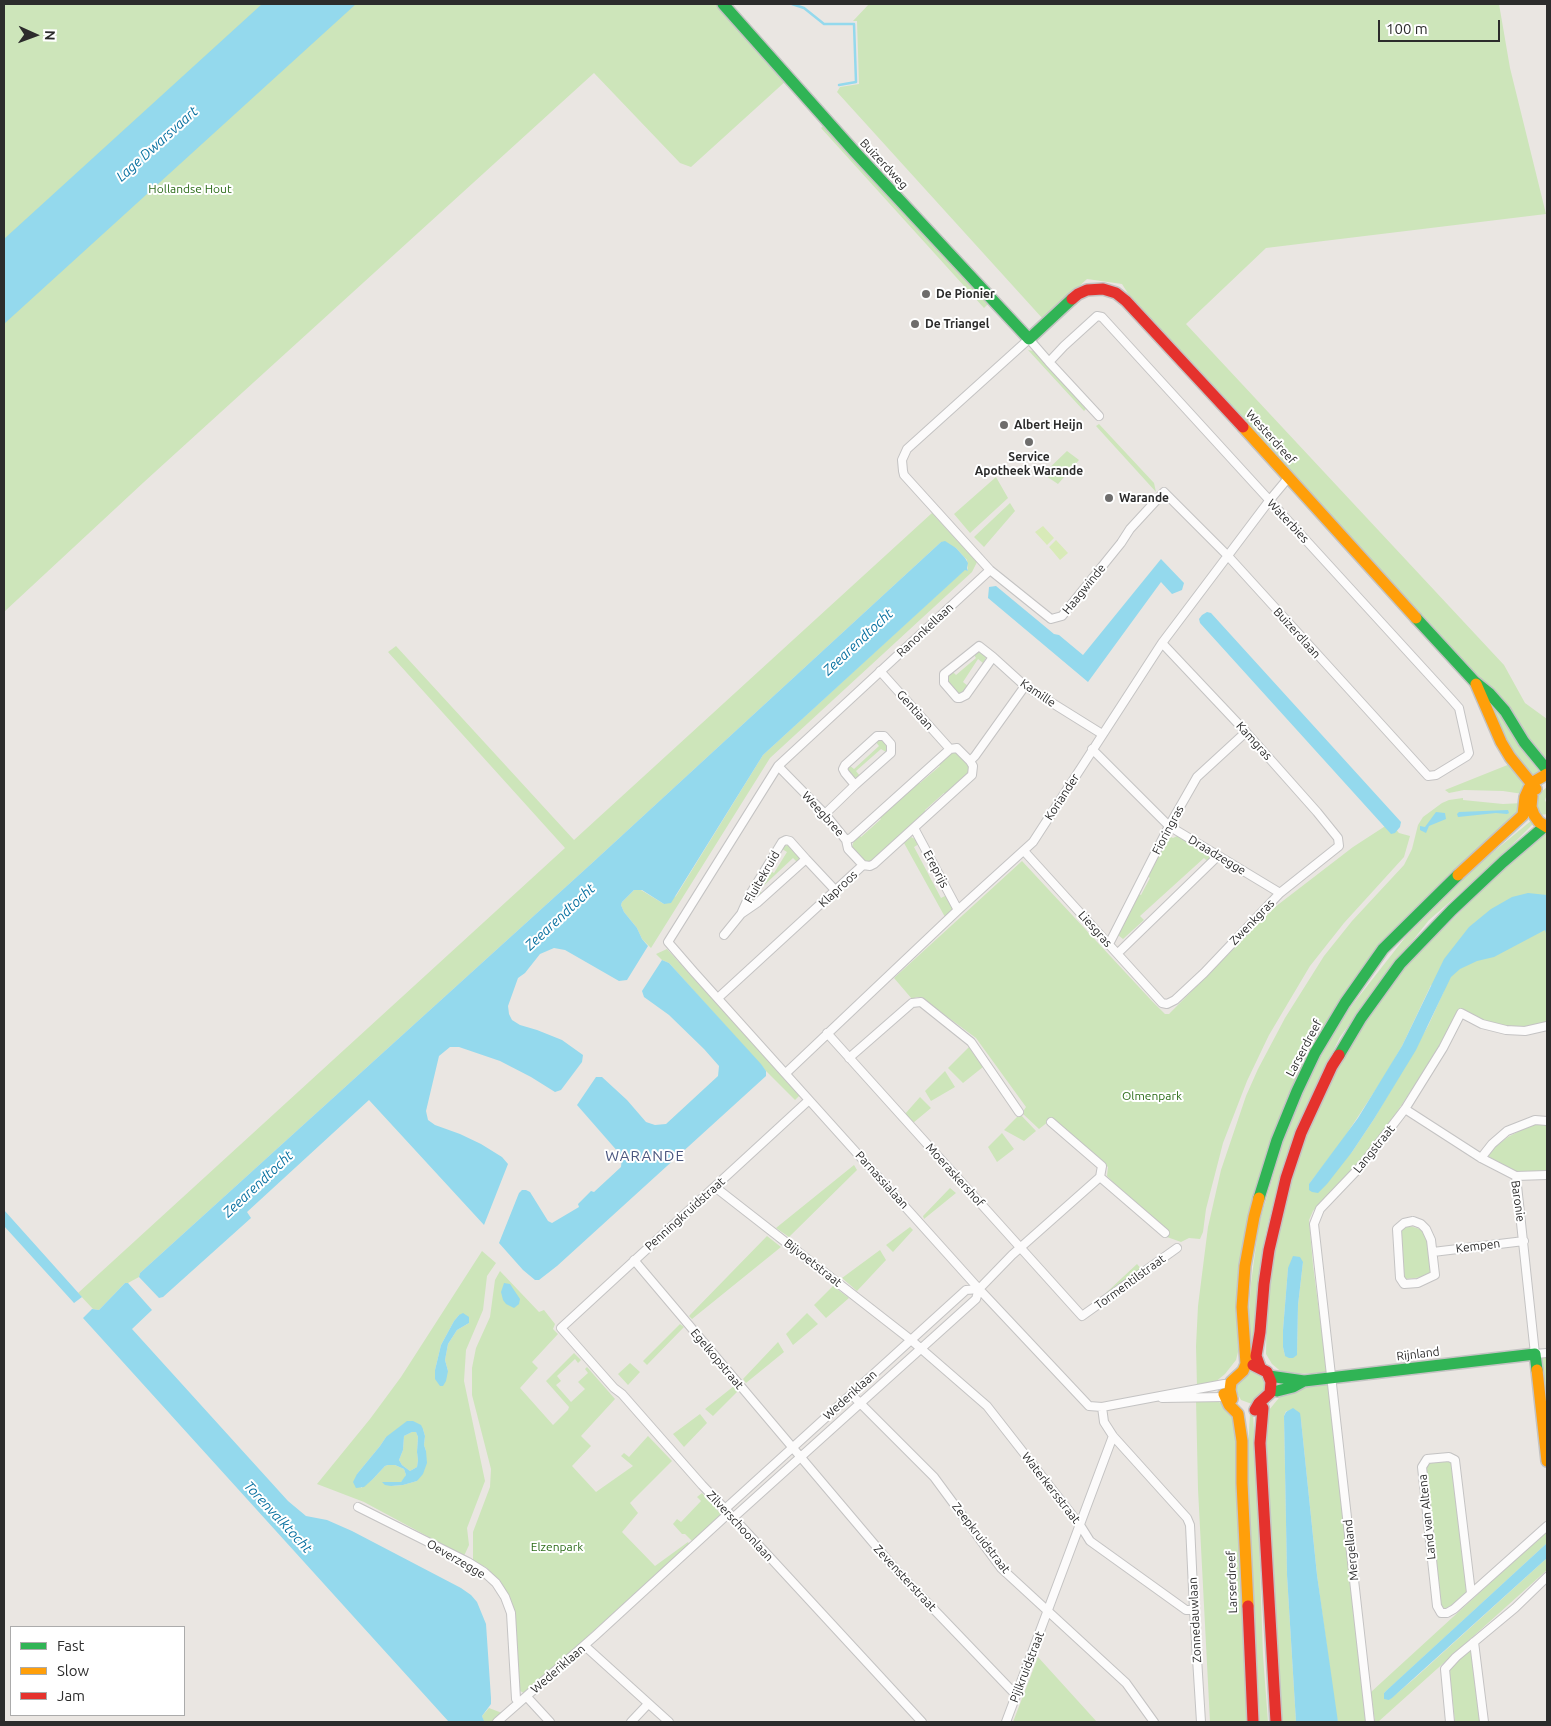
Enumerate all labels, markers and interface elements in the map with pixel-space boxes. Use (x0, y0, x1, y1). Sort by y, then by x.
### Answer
north arrow (10, 10, 60, 60)
scale bar (1381, 10, 1504, 42)
text: 100 m (1386, 20, 1428, 37)
text: N (42, 30, 58, 41)
water label: Lage Dwarsvaart (113, 103, 201, 185)
street label: Buizerdweg (857, 136, 911, 192)
park label: Hollandse Hout (148, 182, 232, 196)
place label: De Pionier (936, 287, 995, 301)
marker: De Pionier (920, 288, 932, 300)
place label: De Triangel (925, 317, 989, 331)
marker: De Triangel (909, 318, 921, 330)
street label: Westerdreef (1243, 407, 1299, 467)
place label: Albert Heijn (1014, 418, 1083, 432)
marker: Albert Heijn (998, 419, 1010, 431)
marker: Service Apotheek Warande (1023, 436, 1035, 448)
place label: Service Apotheek Warande (975, 450, 1083, 478)
place label: Warande (1119, 491, 1169, 505)
marker: Warande (1103, 492, 1115, 504)
street label: Waterbies (1264, 496, 1312, 546)
street label: Haagwinde (1059, 561, 1109, 617)
street label: Ranonkellaan (894, 600, 956, 660)
water label: Zeearendtocht (819, 605, 897, 679)
street label: Buizerdlaan (1270, 605, 1324, 661)
street label: Kamille (1018, 676, 1058, 710)
street label: Gentiaan (894, 687, 936, 733)
street label: Kamgras (1233, 719, 1275, 763)
street label: Koriander (1042, 771, 1082, 823)
street label: Weegbree (799, 788, 847, 840)
street label: Fioringras (1149, 803, 1187, 857)
street label: Draadzegge (1186, 832, 1248, 878)
street label: Fluitekruid (741, 848, 783, 906)
street label: Ereprijs (920, 848, 952, 890)
street label: Klaproos (816, 868, 860, 910)
water label: Zeearendtocht (521, 880, 599, 954)
street label: Zwenkgras (1227, 896, 1277, 948)
street label: Liesgras (1075, 908, 1115, 950)
street label: Larserdreef (1283, 1017, 1325, 1079)
park label: Olmenpark (1122, 1089, 1182, 1103)
street label: Langstraat (1350, 1122, 1398, 1176)
street label: Moeraskershof (923, 1140, 987, 1210)
water label: Zeearendtocht (219, 1147, 297, 1221)
district label: WARANDE (604, 1147, 686, 1165)
street label: Parnassialaan (852, 1148, 912, 1212)
street label: Penningkruidstraat (642, 1174, 728, 1254)
street label: Baronie (1508, 1179, 1528, 1223)
street label: Bijvoetstraat (781, 1236, 845, 1290)
street label: Kempen (1455, 1236, 1501, 1256)
street label: Tormentilstraat (1092, 1252, 1168, 1312)
street label: Egelkopstraat (687, 1326, 747, 1392)
street label: Rijnland (1396, 1344, 1440, 1364)
street label: Wederiklaan (820, 1367, 880, 1423)
street label: Waterkersstraat (1019, 1449, 1083, 1527)
street label: Land van Altena (1415, 1474, 1439, 1560)
water label: Torenvalktocht (240, 1478, 316, 1556)
street label: Zilverschoonlaan (704, 1488, 776, 1564)
street label: Zeepkruidstraat (949, 1500, 1013, 1576)
street label: Mergelland (1341, 1519, 1361, 1581)
street label: Oeverzegge (424, 1536, 488, 1582)
park label: Elzenpark (531, 1540, 583, 1554)
street label: Zevensterstraat (871, 1542, 939, 1614)
street label: Larserdreef (1224, 1550, 1240, 1614)
street label: Zonnedauwlaan (1186, 1577, 1204, 1663)
legend (10, 1626, 185, 1716)
street label: Pijlkruidstraat (1007, 1629, 1047, 1705)
text: Fast (57, 1637, 84, 1654)
street label: Wederiklaan (528, 1642, 588, 1696)
text: Slow (57, 1662, 89, 1679)
text: Jam (57, 1687, 85, 1704)

